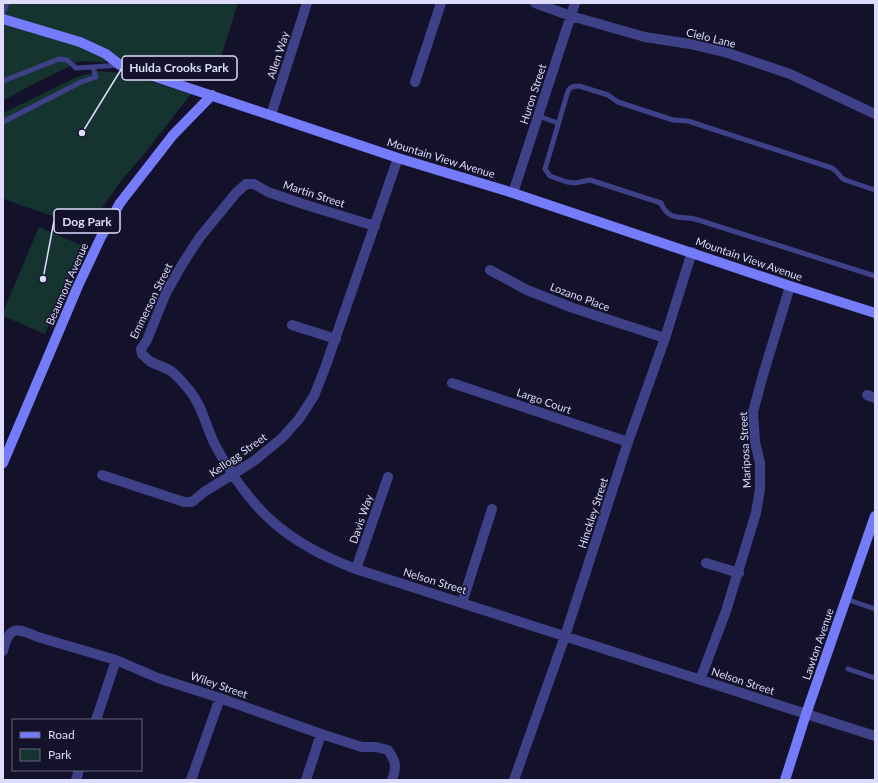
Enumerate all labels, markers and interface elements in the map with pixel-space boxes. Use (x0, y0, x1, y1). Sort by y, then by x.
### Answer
street label: Cielo Lane (685, 25, 737, 50)
street label: Allen Way (264, 29, 291, 80)
callout: Hulda Crooks Park (122, 56, 237, 80)
text: Hulda Crooks Park (129, 60, 229, 75)
street label: Huron Street (517, 62, 548, 126)
street label: Mountain View Avenue (386, 135, 497, 180)
street label: Martin Street (282, 177, 347, 210)
callout: Dog Park (54, 209, 120, 233)
text: Dog Park (62, 214, 112, 229)
street label: Mountain View Avenue (694, 234, 805, 283)
street label: Beaumont Avenue (43, 241, 91, 327)
street label: Emmerson Street (127, 261, 175, 341)
street label: Lozano Place (549, 280, 612, 313)
street label: Largo Court (515, 385, 573, 416)
street label: Mariposa Street (736, 411, 753, 489)
street label: Kellogg Street (206, 430, 269, 479)
street label: Hinckley Street (575, 476, 610, 550)
street label: Davis Way (346, 492, 375, 545)
street label: Nelson Street (402, 565, 468, 596)
street label: Lawton Avenue (799, 606, 836, 681)
street label: Nelson Street (710, 664, 776, 697)
street label: Wiley Street (189, 669, 249, 700)
legend (12, 719, 142, 771)
text: Road (48, 727, 75, 742)
text: Park (48, 747, 72, 762)

